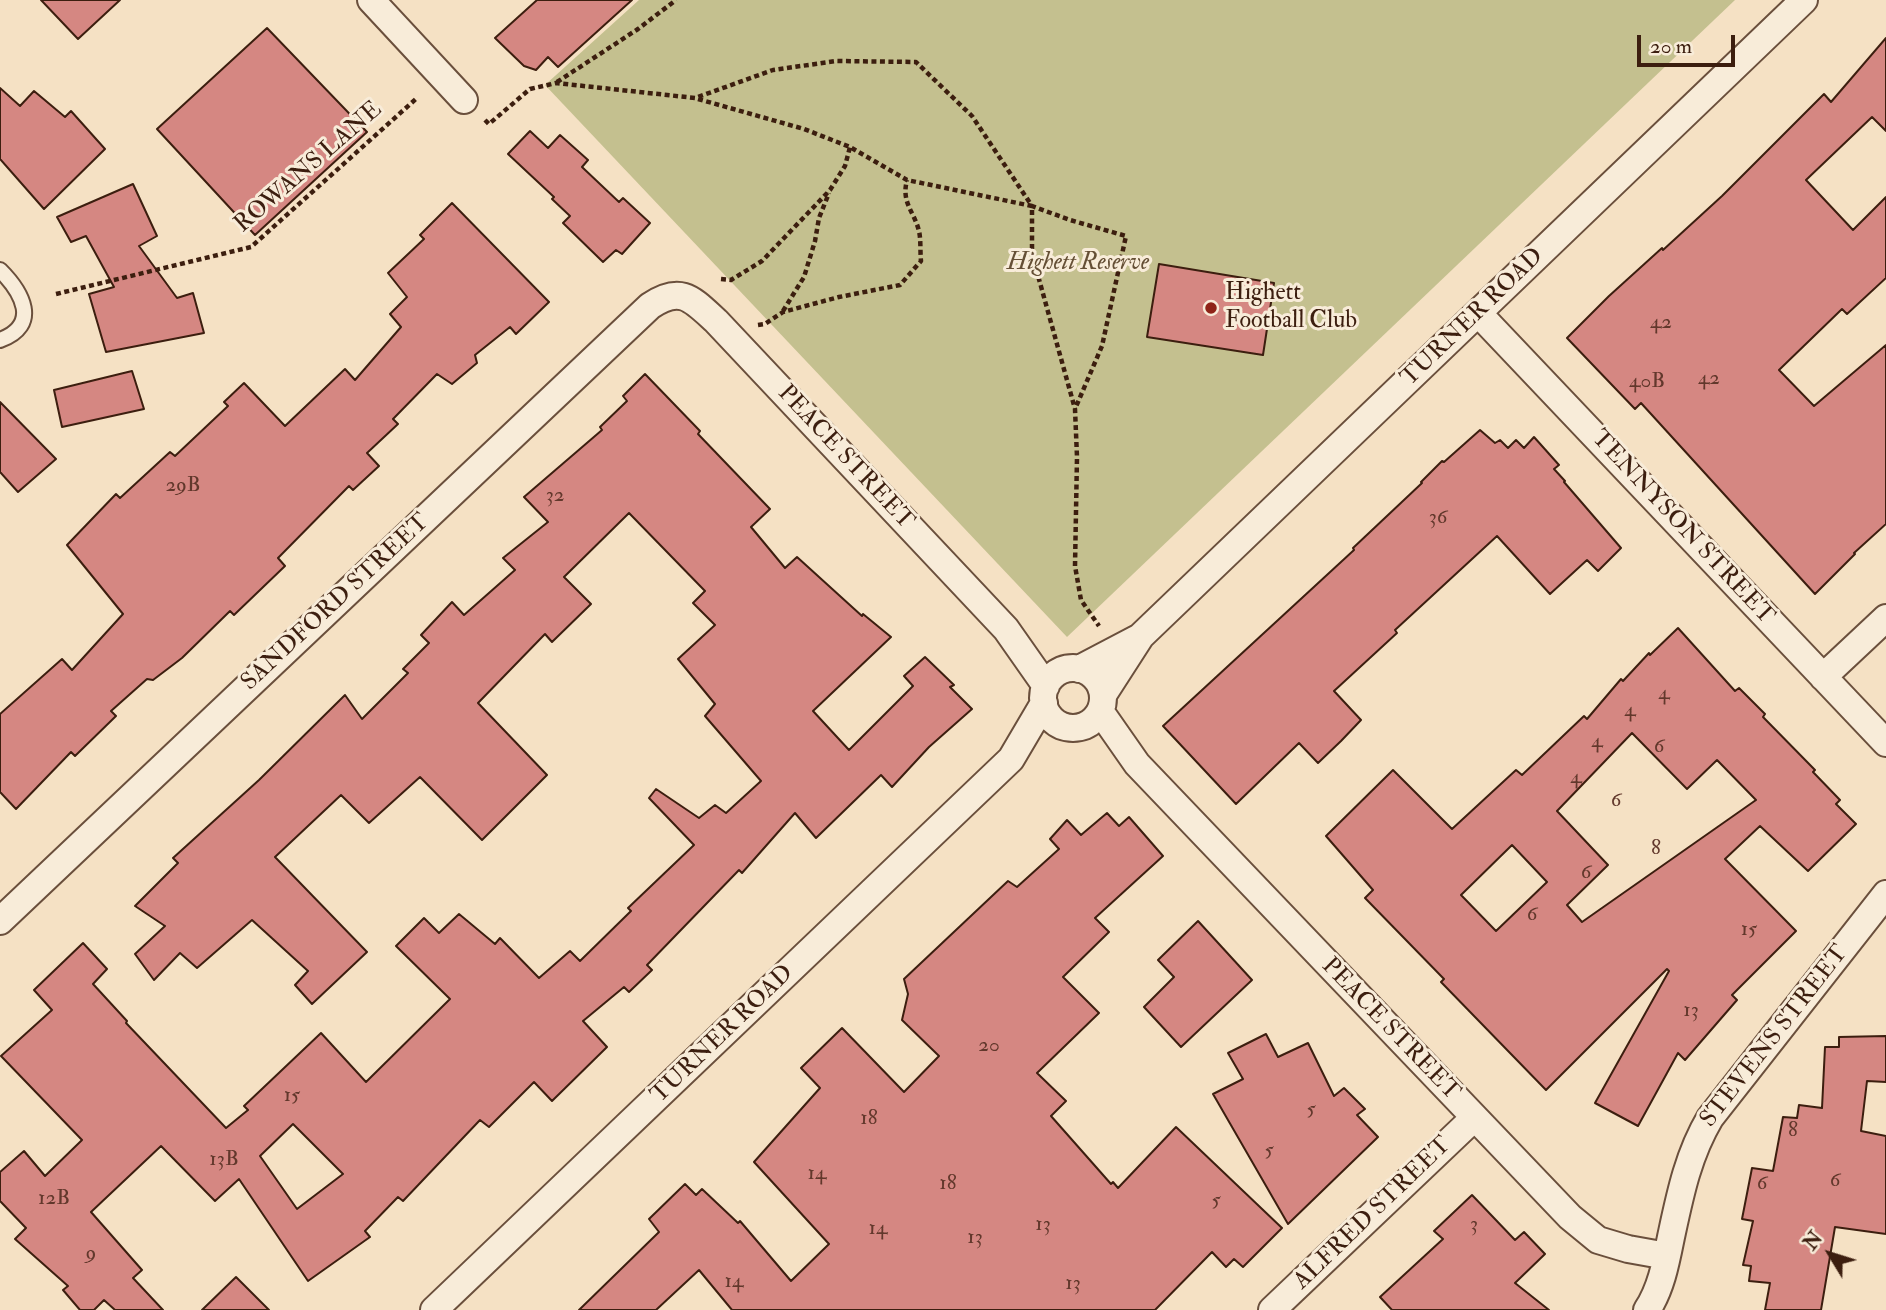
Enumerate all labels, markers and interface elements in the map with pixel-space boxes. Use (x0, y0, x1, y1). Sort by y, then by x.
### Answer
scale bar (1641, 21, 1739, 65)
text: 20 m (1650, 33, 1692, 60)
street label: ROWANS LANE (229, 96, 389, 240)
street label: TURNER ROAD (1396, 243, 1550, 393)
park label: Highett Reserve (1007, 250, 1149, 278)
place label: Highett Football Club (1225, 280, 1357, 336)
marker: Highett Football Club (1203, 300, 1219, 316)
house number: 42 (1650, 310, 1672, 336)
house number: 42 (1698, 366, 1720, 392)
house number: 40B (1629, 369, 1665, 395)
street label: PEACE STREET (771, 380, 919, 536)
street label: TENNYSON STREET (1585, 425, 1779, 631)
house number: 29B (165, 473, 201, 499)
house number: 32 (546, 483, 564, 509)
house number: 36 (1429, 505, 1447, 531)
street label: SANDFORD STREET (236, 508, 436, 698)
house number: 4 (1658, 681, 1670, 707)
house number: 4 (1624, 698, 1636, 724)
house number: 4 (1591, 729, 1603, 755)
house number: 6 (1654, 734, 1664, 760)
house number: 4 (1570, 765, 1582, 791)
house number: 6 (1611, 788, 1621, 814)
house number: 8 (1651, 836, 1661, 862)
house number: 6 (1581, 860, 1591, 886)
house number: 6 (1527, 902, 1537, 928)
house number: 15 (1741, 917, 1757, 943)
street label: STEVENS STREET (1695, 940, 1855, 1134)
street label: PEACE STREET (1315, 953, 1465, 1107)
street label: TURNER ROAD (646, 960, 800, 1110)
house number: 13 (1683, 998, 1699, 1024)
house number: 20 (978, 1033, 1000, 1059)
house number: 15 (284, 1083, 300, 1109)
house number: 5 (1306, 1097, 1316, 1123)
house number: 18 (860, 1106, 878, 1132)
house number: 8 (1788, 1118, 1798, 1144)
street label: ALFRED STREET (1288, 1132, 1458, 1296)
house number: 5 (1264, 1138, 1274, 1164)
house number: 13B (209, 1147, 239, 1173)
house number: 14 (808, 1161, 826, 1187)
house number: 6 (1830, 1168, 1840, 1194)
house number: 18 (939, 1171, 957, 1197)
house number: 6 (1757, 1171, 1767, 1197)
house number: 12B (38, 1186, 70, 1212)
house number: 5 (1211, 1188, 1221, 1214)
house number: 13 (1035, 1212, 1051, 1238)
house number: 3 (1470, 1212, 1478, 1238)
house number: 14 (869, 1216, 887, 1242)
north arrow (1795, 1219, 1865, 1289)
house number: 13 (967, 1225, 983, 1251)
text: N (1799, 1227, 1828, 1255)
house number: 9 (86, 1241, 96, 1267)
house number: 14 (725, 1269, 743, 1295)
house number: 13 (1065, 1271, 1081, 1297)

